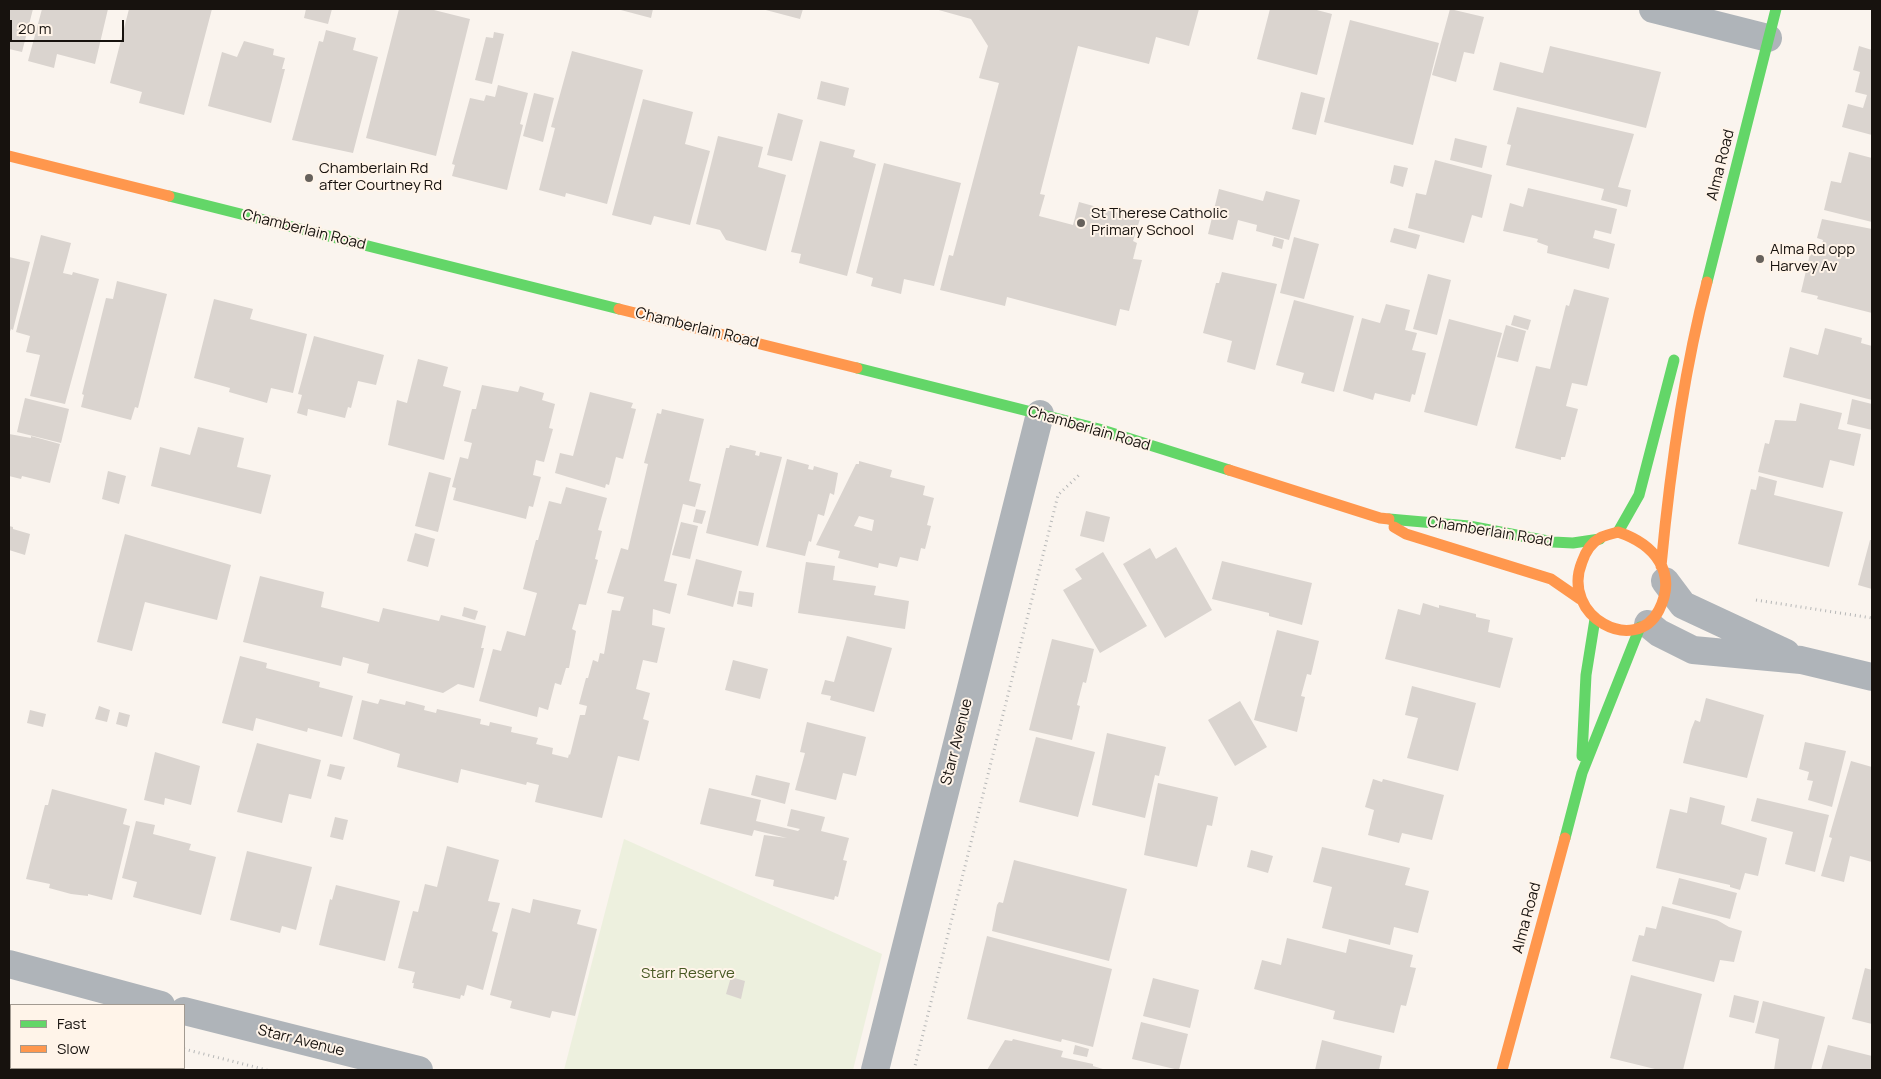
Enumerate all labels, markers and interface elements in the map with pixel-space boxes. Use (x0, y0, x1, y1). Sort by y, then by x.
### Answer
scale bar (12, 10, 126, 42)
text: 20 m (18, 18, 51, 39)
street label: Alma Road (1703, 128, 1739, 202)
place label: Chamberlain Rd after Courtney Rd (319, 160, 442, 195)
marker: Chamberlain Rd after Courtney Rd (303, 172, 315, 184)
place label: St Therese Catholic Primary School (1091, 205, 1228, 240)
street label: Chamberlain Road (240, 206, 368, 254)
marker: St Therese Catholic Primary School (1075, 217, 1087, 229)
place label: Alma Rd opp Harvey Av (1770, 241, 1855, 276)
marker: Alma Rd opp Harvey Av (1754, 253, 1766, 265)
street label: Chamberlain Road (633, 304, 761, 352)
street label: Chamberlain Road (1026, 403, 1152, 455)
street label: Chamberlain Road (1426, 513, 1554, 551)
street label: Starr Avenue (938, 697, 976, 787)
street label: Alma Road (1509, 881, 1545, 955)
park label: Starr Reserve (641, 965, 735, 983)
legend (10, 1004, 185, 1069)
text: Fast (57, 1013, 86, 1034)
street label: Starr Avenue (256, 1022, 346, 1060)
text: Slow (57, 1038, 90, 1059)

